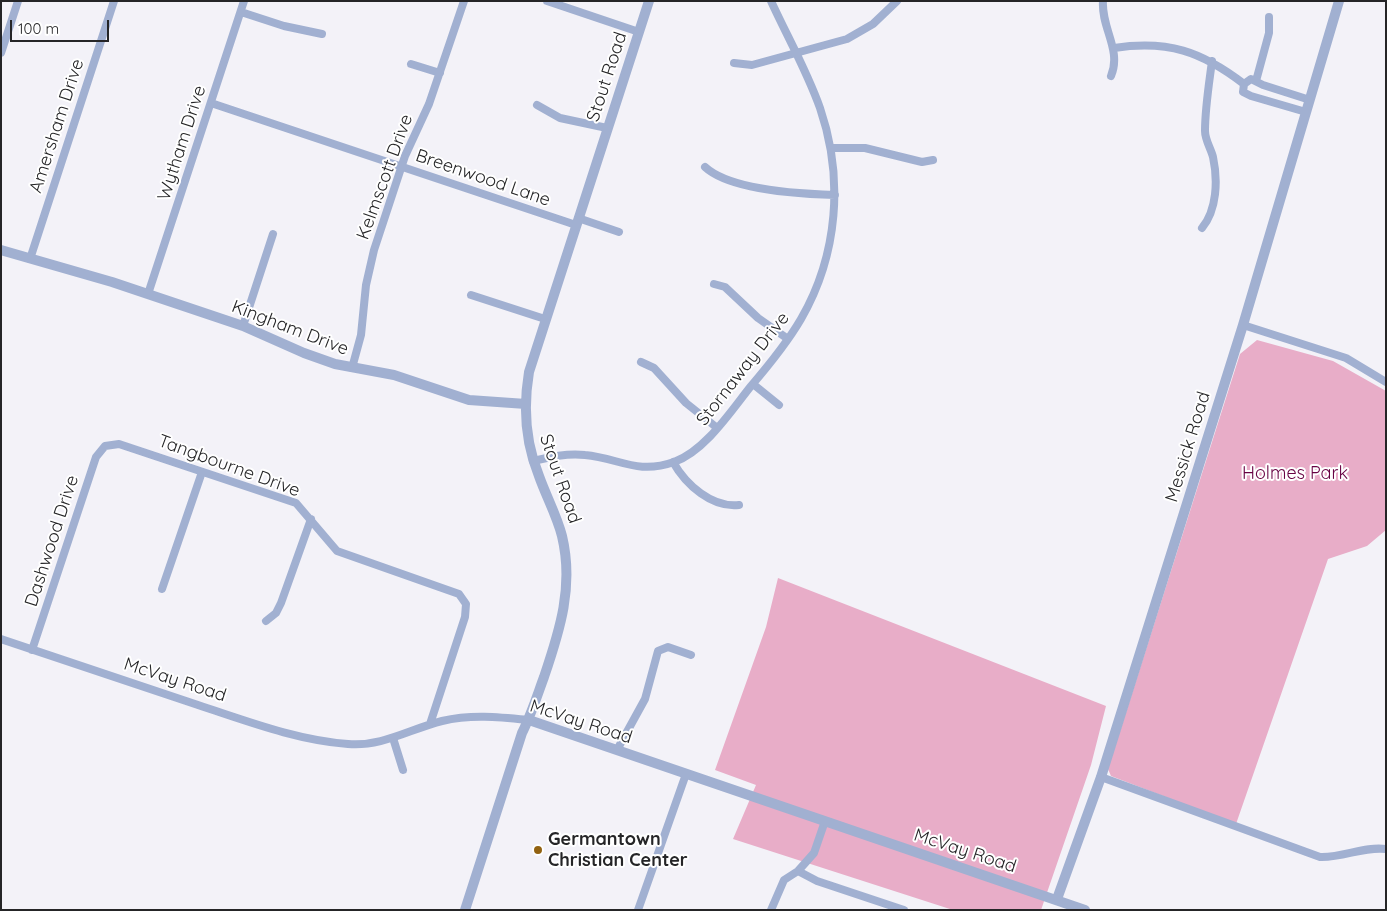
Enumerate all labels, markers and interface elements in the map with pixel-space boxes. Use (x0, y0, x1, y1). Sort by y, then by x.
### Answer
scale bar (12, 10, 111, 42)
text: 100 m (18, 19, 59, 38)
street label: Stout Road (582, 29, 632, 125)
street label: Amersham Drive (25, 56, 89, 196)
street label: Wytham Drive (153, 83, 211, 203)
street label: Kelmscott Drive (352, 111, 418, 243)
street label: Breenwood Lane (413, 145, 553, 211)
street label: Kingham Drive (229, 296, 351, 360)
street label: Stornaway Drive (692, 308, 794, 430)
street label: Messick Road (1161, 389, 1215, 505)
street label: Tangbourne Drive (155, 430, 303, 502)
street label: Stout Road (535, 432, 585, 526)
park label: Holmes Park (1242, 463, 1348, 485)
street label: Dashwood Drive (21, 473, 83, 609)
street label: McVay Road (121, 653, 229, 707)
street label: McVay Road (527, 695, 635, 749)
street label: McVay Road (911, 824, 1019, 878)
place label: Germantown Christian Center (548, 829, 688, 872)
marker: Germantown Christian Center (532, 844, 544, 856)

